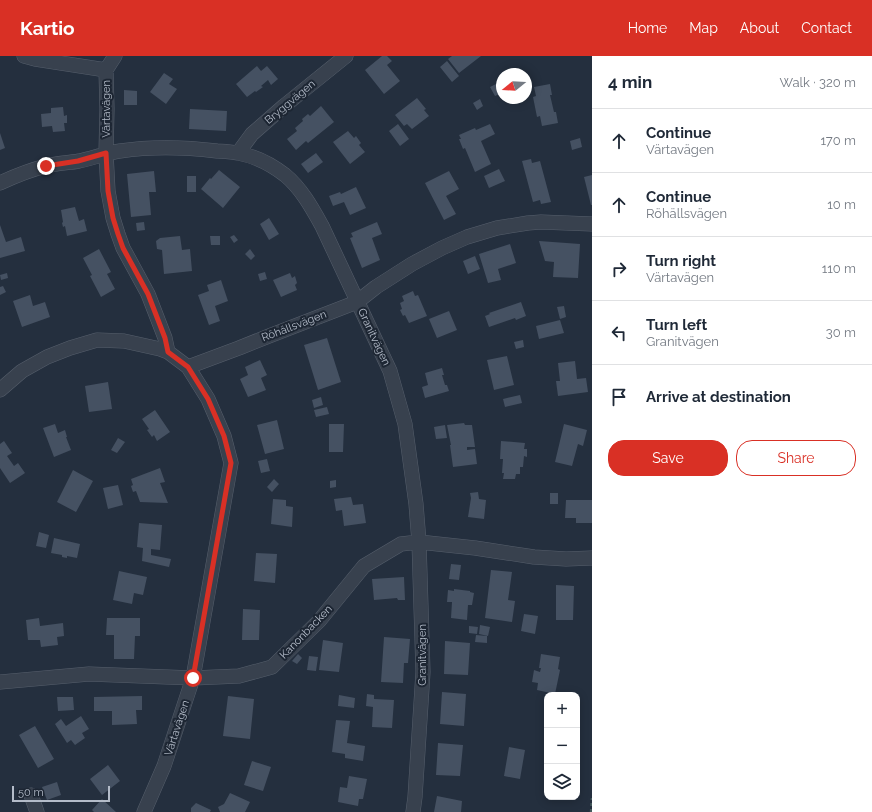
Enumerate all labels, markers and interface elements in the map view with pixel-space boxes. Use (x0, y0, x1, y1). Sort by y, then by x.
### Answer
text: Kartio (20, 17, 75, 39)
text: Home (628, 20, 667, 36)
text: Map (689, 20, 718, 36)
text: About (740, 20, 779, 36)
text: Contact (801, 20, 852, 36)
north arrow (496, 68, 532, 104)
text: 4 min (608, 72, 652, 92)
text: Walk · 320 m (780, 75, 856, 90)
street label: Bryggvägen (262, 77, 318, 127)
street label: Värtavägen (100, 80, 113, 138)
text: Continue (646, 124, 711, 142)
icon: ahead (608, 130, 630, 152)
text: 170 m (820, 133, 856, 148)
text: Värtavägen (646, 142, 714, 157)
route end (37, 157, 55, 175)
text: Continue (646, 188, 711, 206)
icon: ahead (608, 194, 630, 216)
text: 10 m (827, 197, 856, 212)
text: Röhällsvägen (646, 206, 727, 221)
text: Turn right (646, 252, 716, 270)
icon: right (608, 258, 630, 280)
text: 110 m (822, 261, 856, 276)
text: Värtavägen (646, 270, 714, 285)
street label: Granitvägen (355, 306, 393, 368)
street label: Röhällsvägen (260, 308, 328, 344)
text: Turn left (646, 316, 707, 334)
icon: left (608, 322, 630, 344)
text: 30 m (826, 325, 856, 340)
text: Granitvägen (646, 334, 719, 349)
icon: arrive (608, 386, 630, 408)
text: Arrive at destination (646, 388, 791, 406)
button: Save (608, 440, 728, 476)
button: Share (736, 440, 856, 476)
street label: Kanonbacken (277, 602, 335, 662)
street label: Granitvägen (416, 624, 429, 686)
route start (184, 669, 202, 687)
map controls (544, 692, 580, 800)
button: + (544, 692, 580, 728)
street label: Värtavägen (162, 699, 192, 757)
button: − (544, 728, 580, 764)
button: layers (544, 764, 580, 800)
scale bar (12, 784, 110, 803)
text: 50 m (18, 786, 44, 799)

